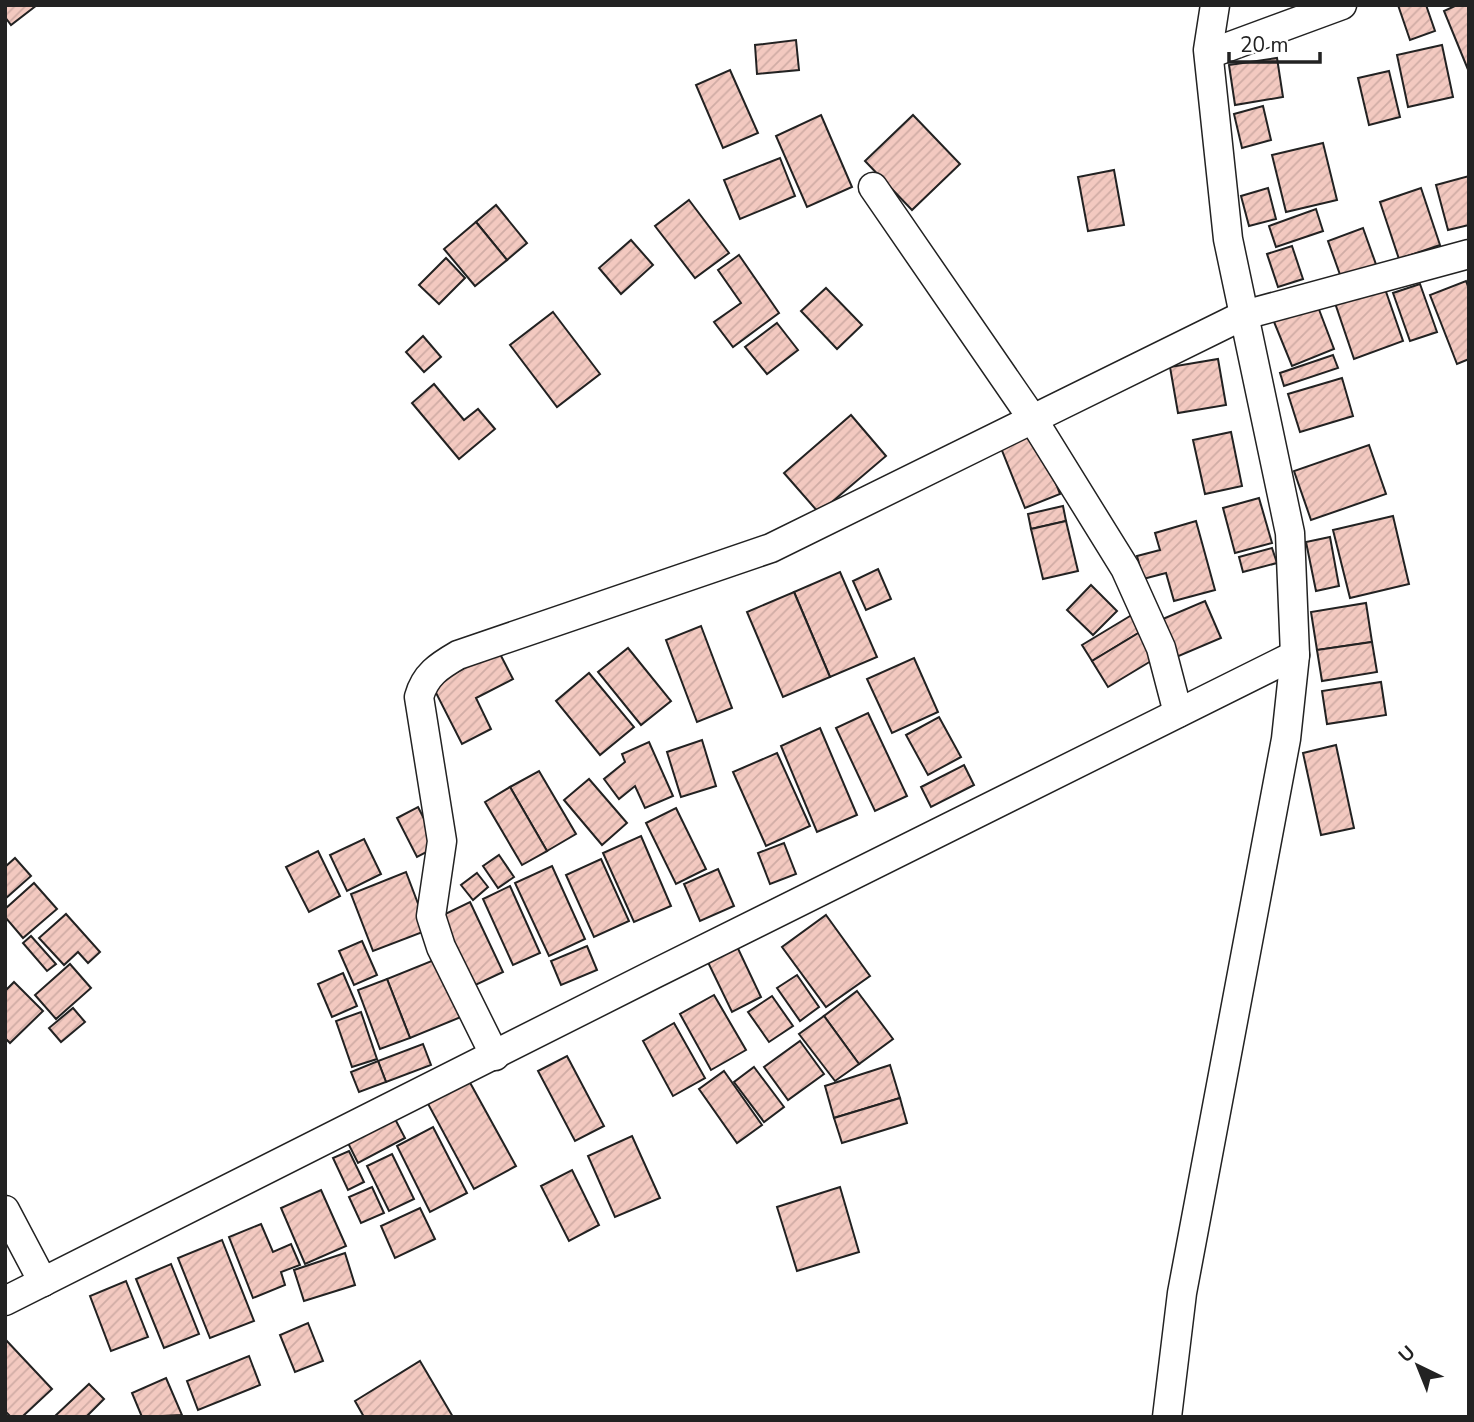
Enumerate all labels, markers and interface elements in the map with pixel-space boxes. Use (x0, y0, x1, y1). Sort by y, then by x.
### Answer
scale bar (1229, 21, 1320, 65)
text: 20 m (1240, 31, 1289, 59)
north arrow (1383, 1331, 1453, 1401)
text: U (1393, 1340, 1421, 1369)

